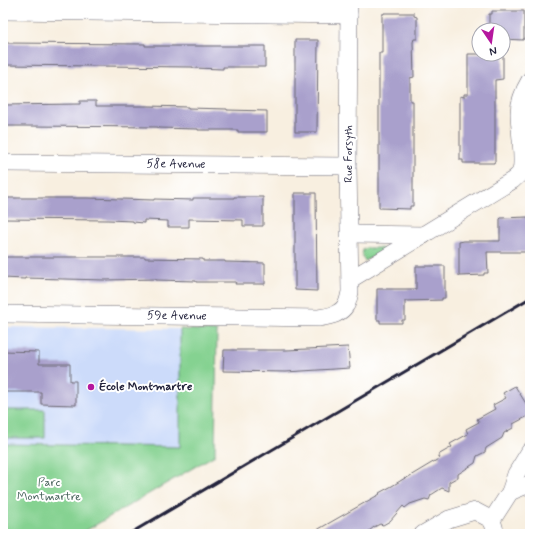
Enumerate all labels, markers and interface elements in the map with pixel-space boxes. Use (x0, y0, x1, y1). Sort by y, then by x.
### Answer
north arrow (471, 22, 511, 62)
text: N (488, 43, 498, 58)
street label: Rue Forsyth (341, 125, 357, 183)
street label: 58e Avenue (146, 156, 206, 173)
street label: 59e Avenue (147, 308, 207, 325)
place label: École Montmartre (99, 379, 193, 395)
marker: École Montmartre (86, 382, 96, 392)
park label: Parc Montmartre (17, 475, 81, 505)

